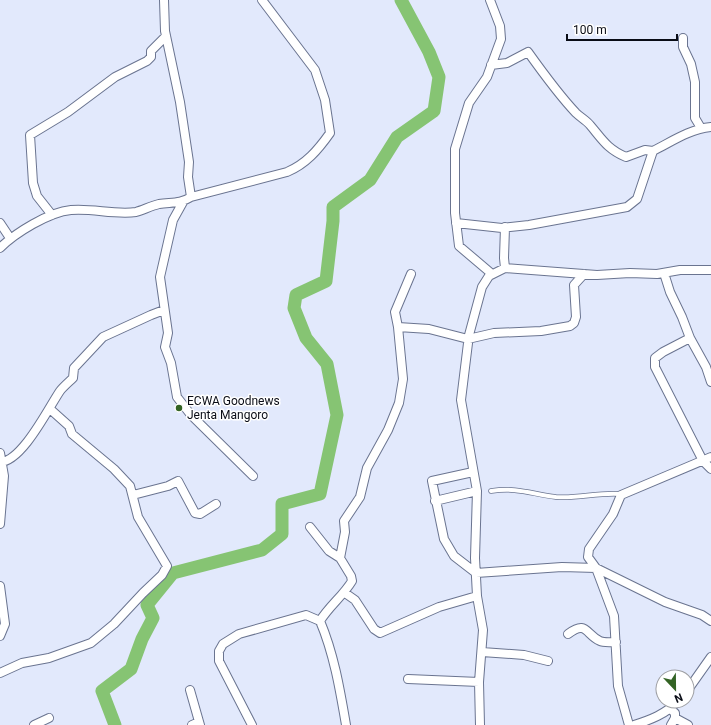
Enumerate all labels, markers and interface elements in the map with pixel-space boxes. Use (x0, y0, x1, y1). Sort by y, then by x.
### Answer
scale bar (567, 16, 677, 42)
text: 100 m (573, 23, 607, 37)
place label: ECWA Goodnews Jenta Mangoro (187, 394, 280, 422)
marker: ECWA Goodnews Jenta Mangoro (174, 403, 184, 413)
north arrow (655, 669, 695, 709)
text: N (672, 690, 685, 705)

